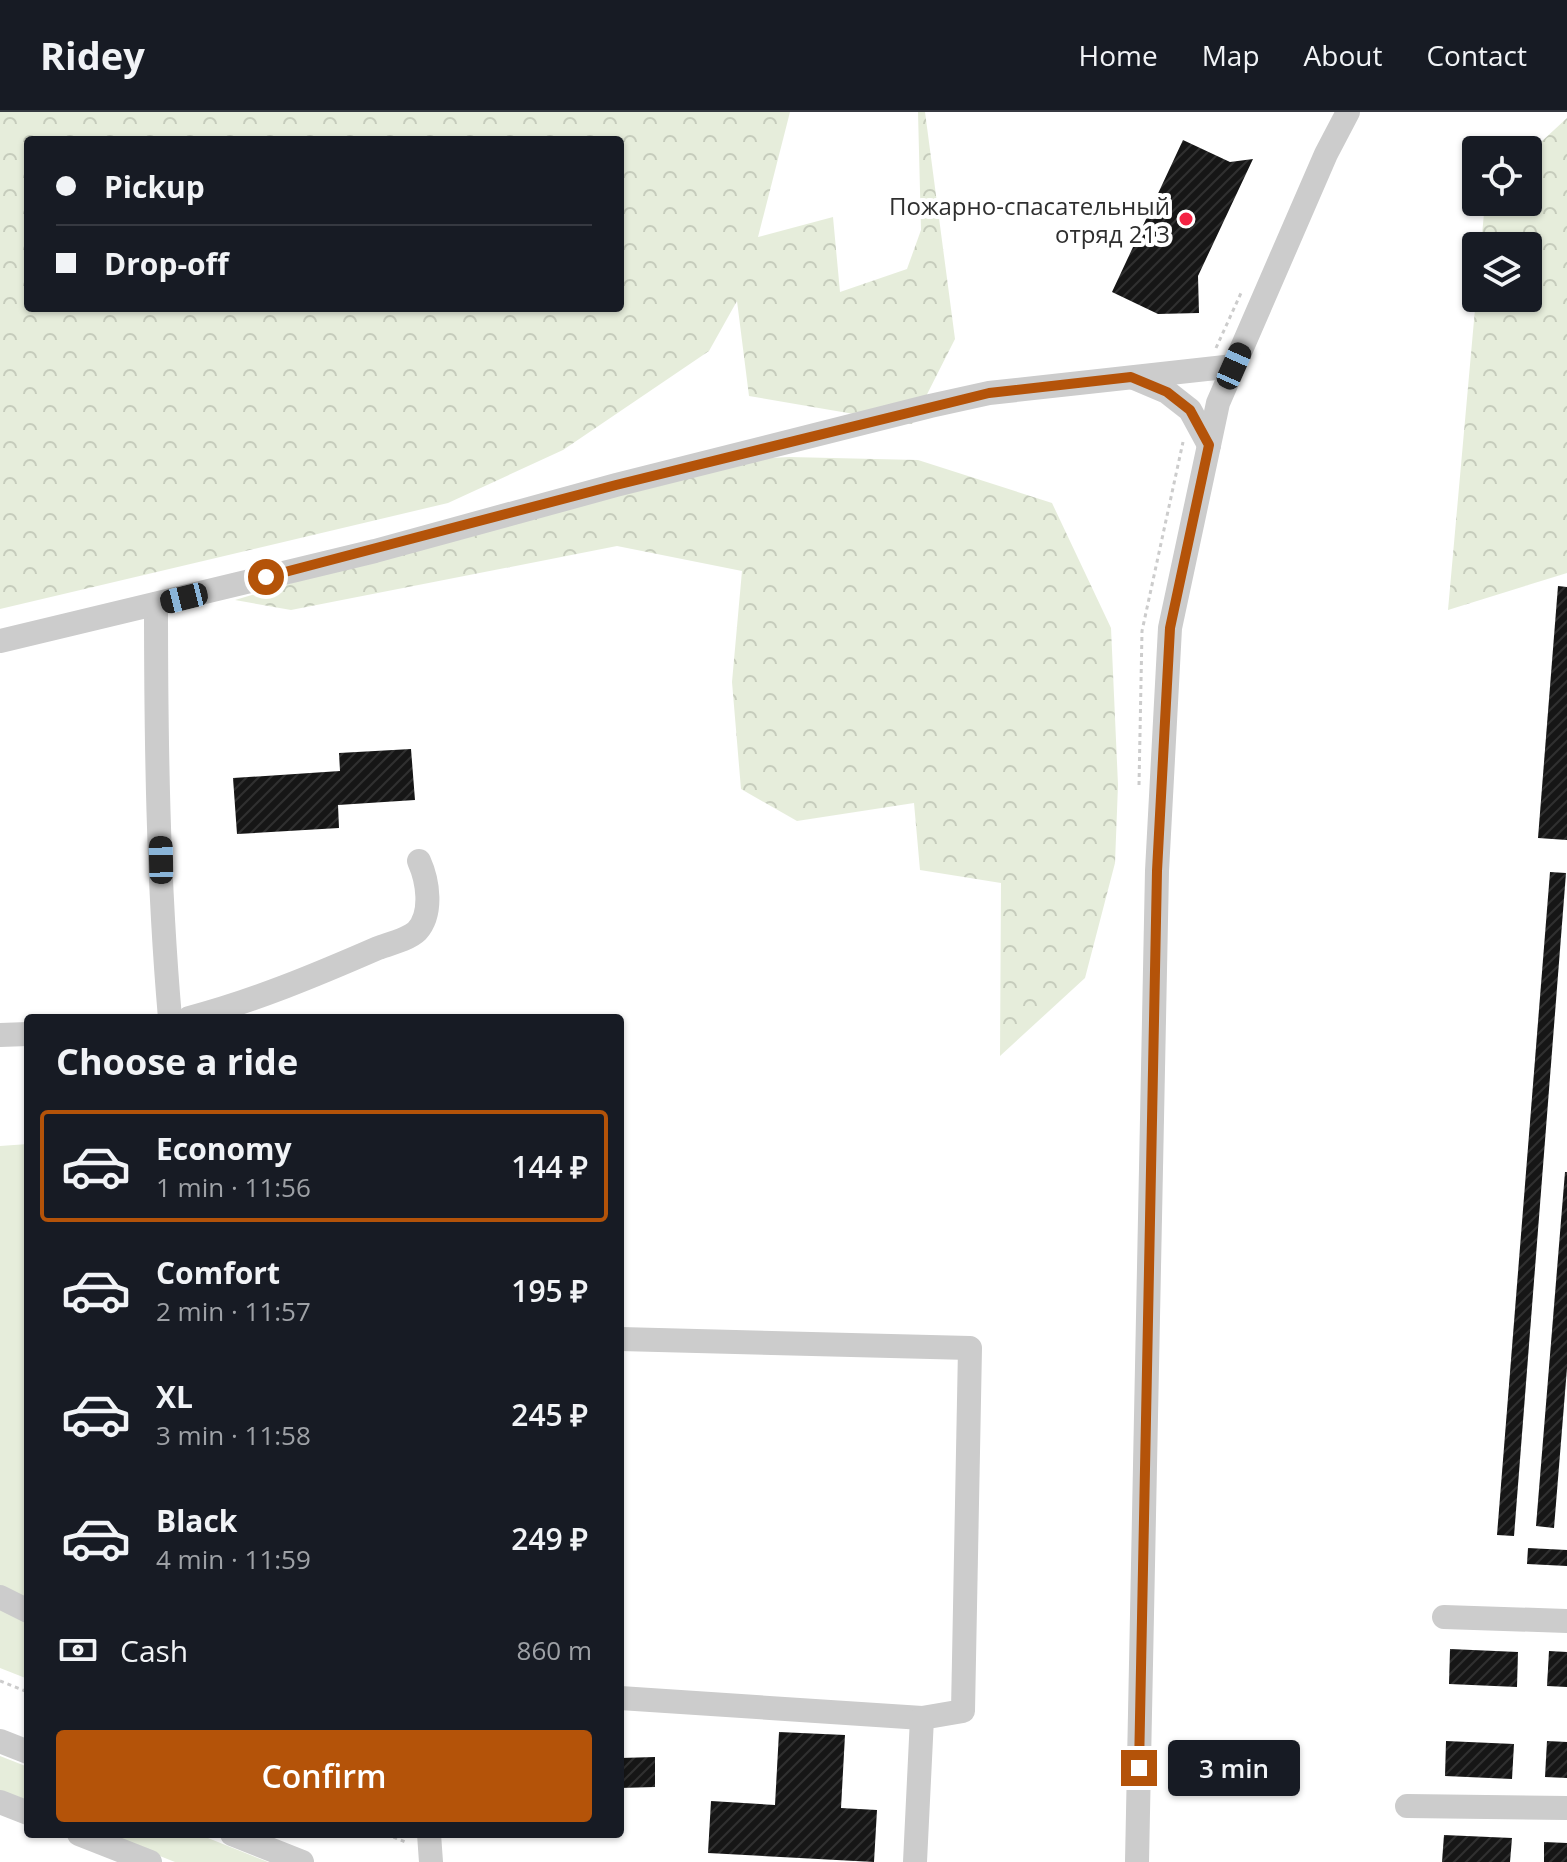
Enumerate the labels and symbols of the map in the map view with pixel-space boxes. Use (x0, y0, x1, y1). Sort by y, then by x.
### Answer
place label: Пожарно-спасательный отряд 213 (889, 189, 1170, 250)
marker: Пожарно-спасательный отряд 213 (1177, 210, 1195, 228)
car (1213, 339, 1255, 393)
route start (248, 559, 284, 595)
car (158, 581, 210, 615)
car (149, 836, 173, 884)
callout: 3 min (1167, 1740, 1299, 1796)
route end (1121, 1750, 1157, 1786)

